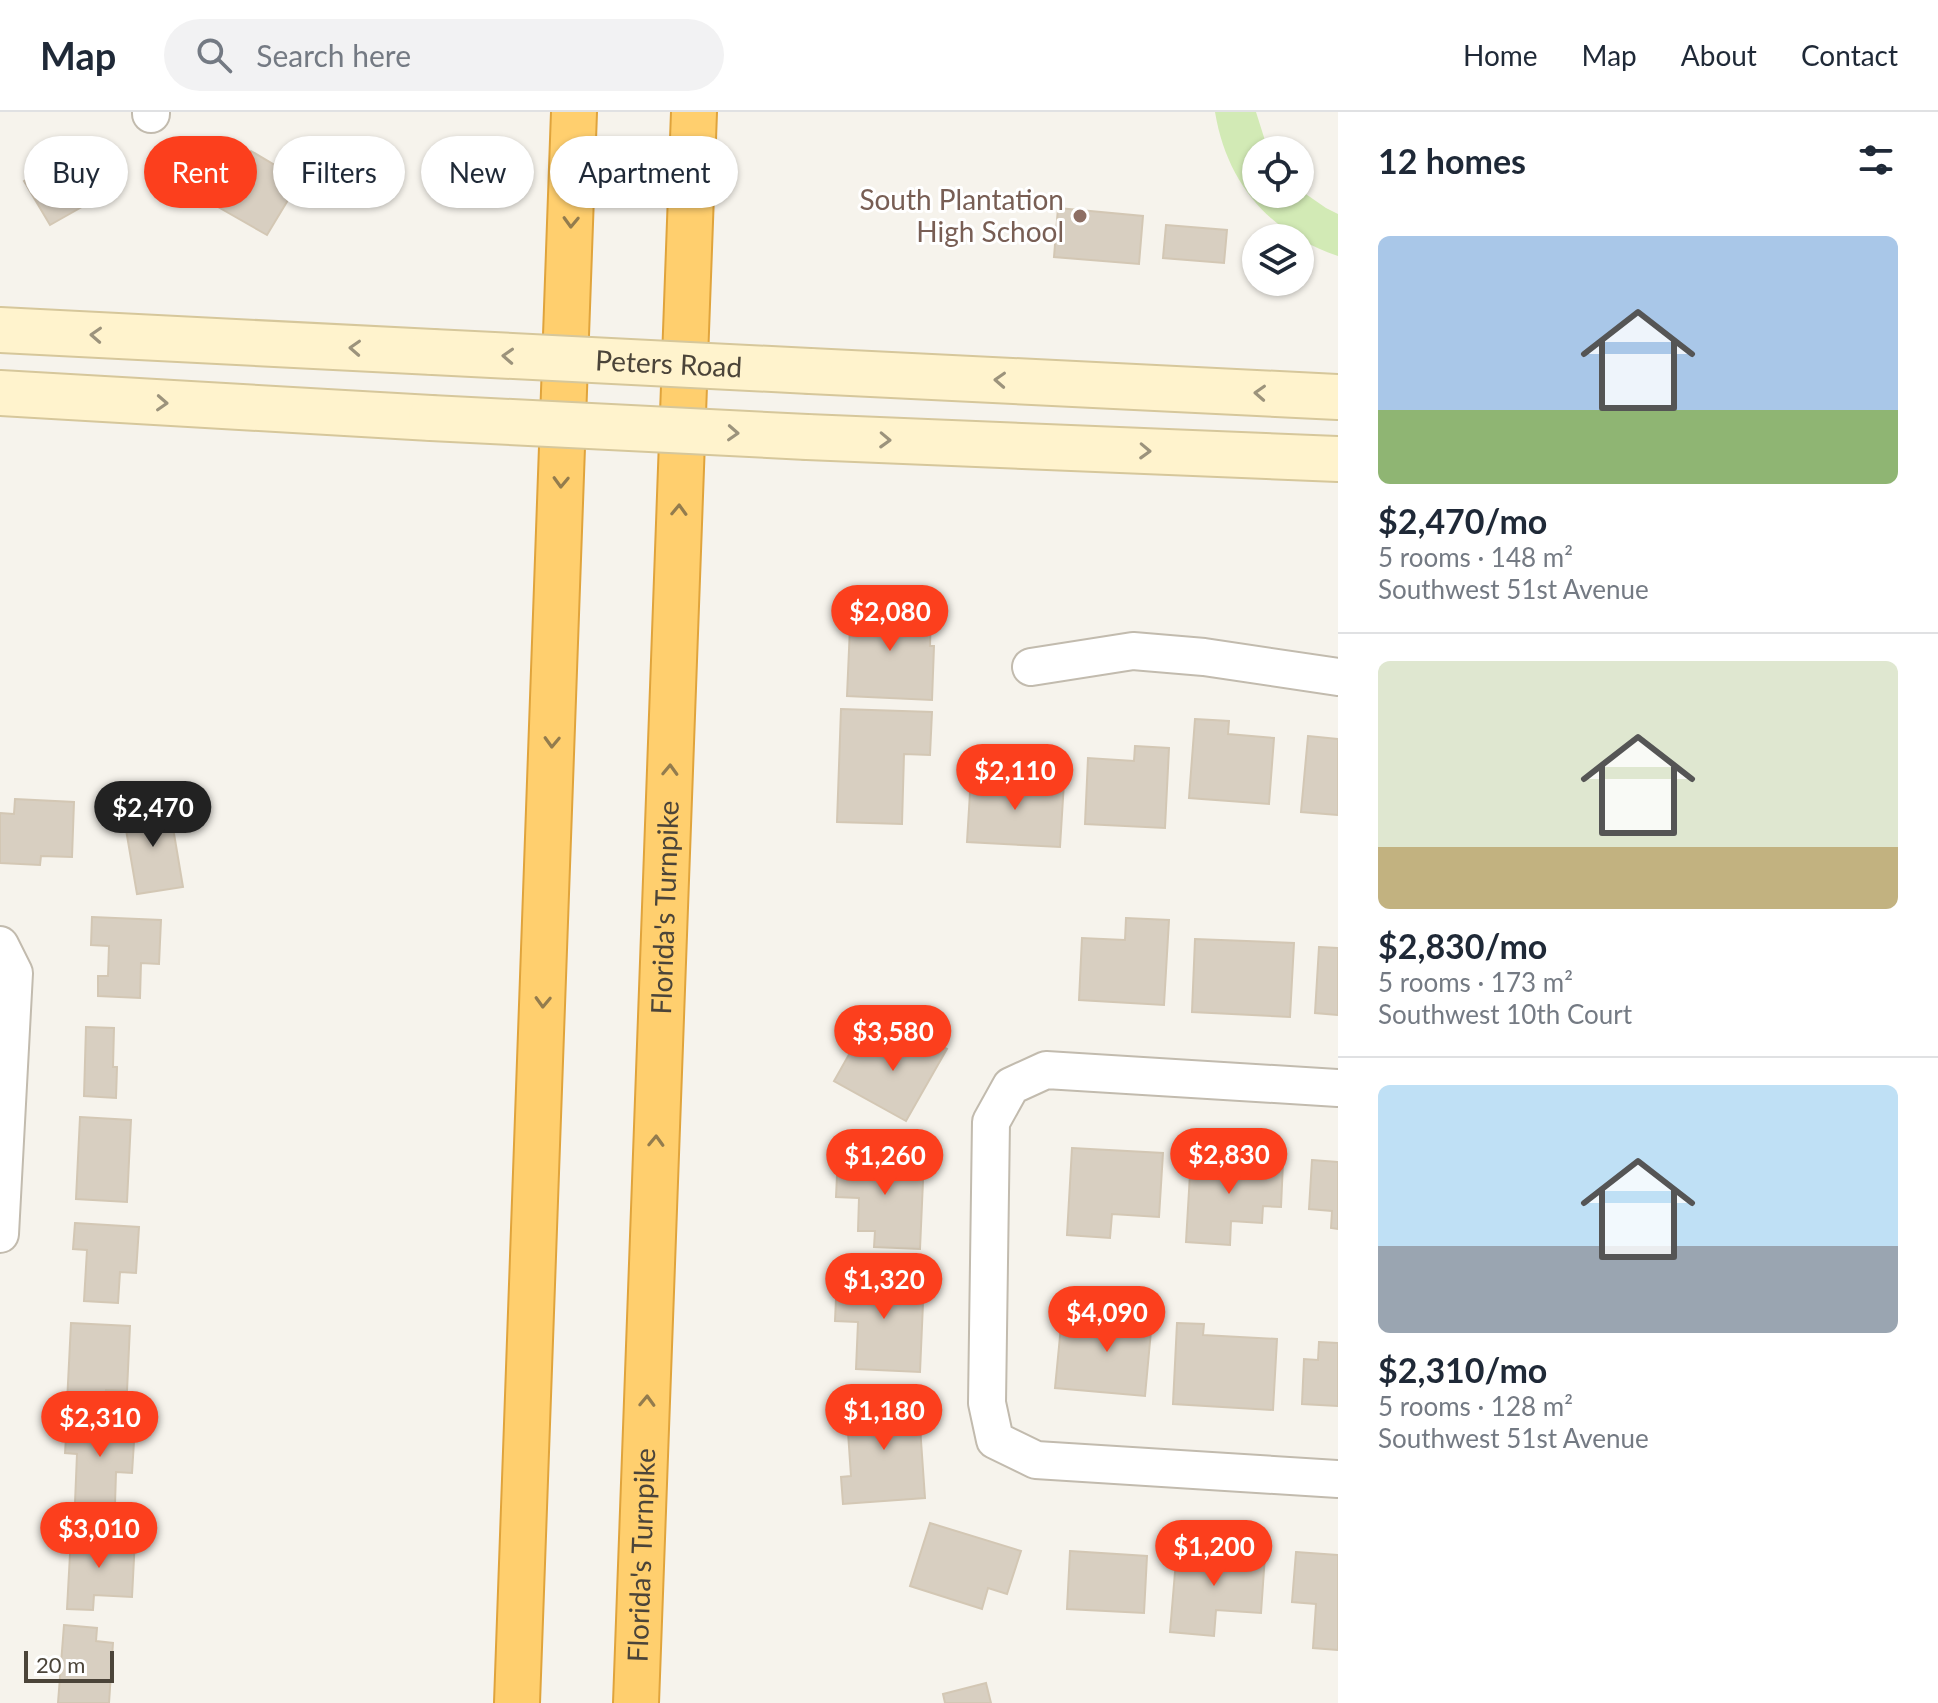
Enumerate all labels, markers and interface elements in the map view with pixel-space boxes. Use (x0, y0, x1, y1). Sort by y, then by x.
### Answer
search box (164, 19, 724, 91)
text: Map (40, 32, 116, 78)
icon: search (192, 33, 236, 77)
text: Search here (256, 37, 411, 73)
text: Home (1463, 38, 1538, 72)
text: Map (1582, 38, 1637, 72)
text: About (1681, 38, 1757, 72)
text: Contact (1801, 38, 1898, 72)
chip: Buy (24, 136, 128, 208)
chip: Rent (144, 136, 257, 208)
chip: Filters (273, 136, 405, 208)
chip: New (421, 136, 534, 208)
chip: Apartment (550, 136, 738, 208)
map controls (1242, 136, 1314, 296)
button: locate (1242, 136, 1314, 208)
icon: filters (1854, 138, 1898, 182)
text: 12 homes (1378, 140, 1526, 181)
place label: South Plantation High School (859, 182, 1064, 248)
marker: South Plantation High School (1071, 207, 1089, 225)
one-way arrow (563, 216, 580, 229)
button: layers (1242, 224, 1314, 296)
icon: home (1566, 288, 1710, 432)
one-way arrow (89, 326, 102, 343)
one-way arrow (348, 340, 361, 357)
street label: Peters Road (594, 342, 743, 384)
one-way arrow (501, 347, 514, 364)
one-way arrow (993, 372, 1006, 389)
one-way arrow (1253, 385, 1266, 402)
one-way arrow (156, 394, 169, 411)
one-way arrow (727, 425, 739, 442)
one-way arrow (879, 431, 892, 448)
one-way arrow (1139, 442, 1152, 459)
one-way arrow (553, 476, 570, 489)
text: $2,470/mo (1378, 500, 1547, 541)
one-way arrow (671, 503, 688, 516)
text: 5 rooms · 148 m² (1378, 541, 1573, 573)
text: Southwest 51st Avenue (1378, 573, 1649, 605)
pin: $2,080 (825, 585, 955, 653)
text: $2,080 (849, 595, 931, 627)
icon: home (1566, 713, 1710, 857)
one-way arrow (543, 736, 560, 749)
pin: $2,110 (950, 744, 1080, 812)
text: $2,110 (974, 754, 1056, 786)
one-way arrow (661, 763, 678, 776)
pin: $2,470 (88, 781, 218, 849)
text: $2,470 (112, 791, 194, 823)
street label: Florida's Turnpike (643, 800, 685, 1015)
text: $2,830/mo (1378, 925, 1547, 966)
text: 5 rooms · 173 m² (1378, 966, 1573, 998)
one-way arrow (534, 996, 551, 1009)
text: Southwest 10th Court (1378, 998, 1632, 1030)
pin: $3,580 (828, 1005, 958, 1073)
text: $3,580 (852, 1015, 934, 1047)
pin: $2,830 (1164, 1128, 1294, 1196)
pin: $1,260 (820, 1129, 950, 1197)
one-way arrow (648, 1134, 665, 1147)
icon: home (1566, 1137, 1710, 1281)
text: $2,830 (1188, 1138, 1270, 1170)
text: $1,260 (844, 1139, 926, 1171)
pin: $1,320 (819, 1253, 949, 1321)
text: $1,320 (843, 1263, 925, 1295)
pin: $4,090 (1042, 1286, 1172, 1354)
text: $4,090 (1066, 1296, 1148, 1328)
text: $2,310/mo (1378, 1349, 1547, 1390)
pin: $1,180 (819, 1384, 949, 1452)
text: 5 rooms · 128 m² (1378, 1390, 1573, 1422)
pin: $2,310 (35, 1391, 165, 1459)
one-way arrow (638, 1394, 655, 1407)
text: $1,180 (843, 1394, 925, 1426)
text: $2,310 (59, 1401, 141, 1433)
text: Southwest 51st Avenue (1378, 1422, 1649, 1454)
street label: Florida's Turnpike (620, 1448, 661, 1663)
pin: $3,010 (34, 1502, 164, 1570)
text: $3,010 (58, 1512, 140, 1544)
pin: $1,200 (1149, 1520, 1279, 1588)
text: $1,200 (1173, 1530, 1255, 1562)
scale bar (24, 1647, 114, 1683)
text: 20 m (36, 1651, 85, 1678)

